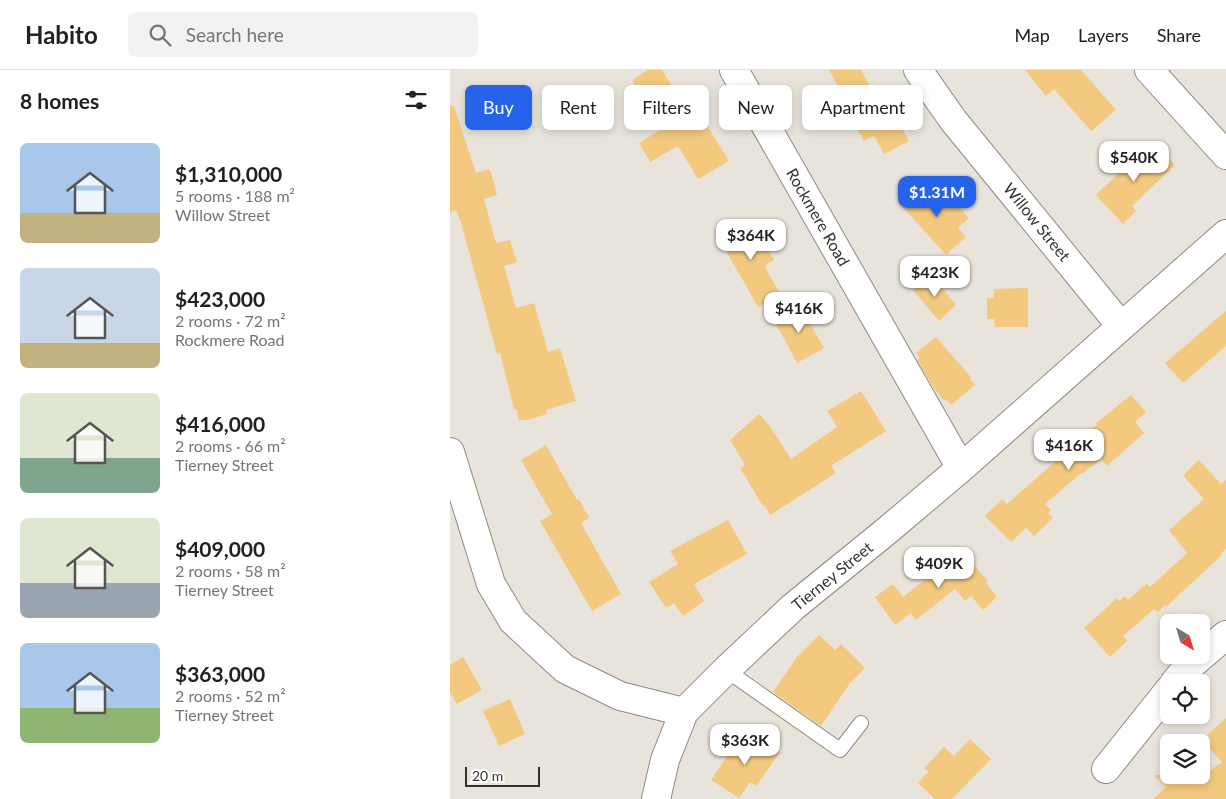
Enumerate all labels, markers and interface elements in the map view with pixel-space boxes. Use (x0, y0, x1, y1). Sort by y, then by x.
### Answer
search box (128, 12, 478, 57)
text: Habito (25, 20, 98, 49)
icon: search (146, 21, 174, 49)
text: Search here (186, 23, 284, 46)
text: Map (1014, 24, 1050, 46)
text: Layers (1078, 24, 1129, 46)
text: Share (1157, 24, 1201, 46)
chip: Buy (465, 85, 532, 130)
chip: Rent (542, 85, 614, 130)
chip: Filters (624, 85, 709, 130)
chip: New (719, 85, 792, 130)
chip: Apartment (802, 85, 923, 130)
icon: filters (402, 86, 430, 114)
text: 8 homes (20, 88, 99, 113)
pin: $540K (1099, 140, 1169, 183)
text: $540K (1110, 147, 1158, 166)
text: $1,310,000 (175, 161, 282, 186)
icon: home (60, 163, 120, 223)
street label: Rockmere Road (783, 165, 854, 269)
pin: $1.31M (896, 176, 978, 218)
street label: Willow Street (1000, 179, 1075, 265)
text: $1.31M (909, 182, 965, 201)
text: 5 rooms · 188 m² (175, 186, 295, 205)
text: Willow Street (175, 205, 270, 224)
pin: $364K (716, 218, 786, 261)
text: $364K (727, 225, 775, 244)
pin: $423K (900, 256, 970, 298)
text: $423K (911, 262, 959, 281)
text: $423,000 (175, 286, 265, 311)
icon: home (60, 288, 120, 348)
pin: $416K (764, 292, 834, 334)
text: $416K (775, 298, 823, 317)
text: 2 rooms · 72 m² (175, 311, 286, 330)
text: Rockmere Road (175, 330, 284, 349)
text: $416,000 (175, 411, 265, 436)
icon: home (60, 413, 120, 473)
pin: $416K (1034, 428, 1104, 471)
text: $416K (1045, 435, 1093, 454)
text: 2 rooms · 66 m² (175, 436, 286, 455)
text: Tierney Street (175, 455, 274, 474)
text: $409,000 (175, 536, 265, 561)
street label: Tierney Street (787, 537, 876, 614)
icon: home (60, 538, 120, 598)
pin: $409K (904, 546, 974, 589)
text: $409K (915, 553, 963, 572)
text: 2 rooms · 58 m² (175, 561, 286, 580)
text: Tierney Street (175, 580, 274, 599)
north arrow (1160, 614, 1210, 664)
map controls (1160, 614, 1210, 784)
text: $363,000 (175, 661, 265, 686)
icon: home (60, 663, 120, 723)
button: locate (1160, 674, 1210, 724)
text: 2 rooms · 52 m² (175, 686, 286, 705)
text: Tierney Street (175, 705, 274, 724)
pin: $363K (710, 724, 780, 766)
text: $363K (721, 730, 769, 749)
button: layers (1160, 734, 1210, 784)
scale bar (465, 764, 540, 787)
text: 20 m (472, 767, 503, 784)

